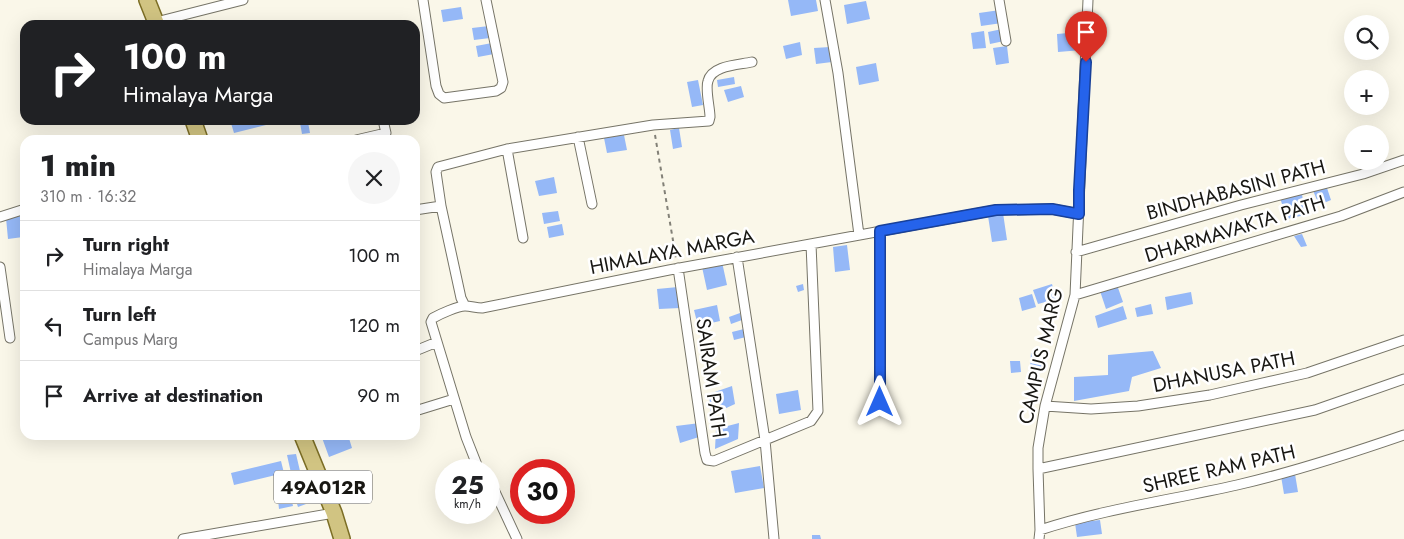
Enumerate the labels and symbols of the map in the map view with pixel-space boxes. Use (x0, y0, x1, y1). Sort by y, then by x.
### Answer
pin (1065, 11, 1107, 62)
street label: BINDHABASINI PATH (1143, 152, 1329, 228)
street label: DHARMAVAKTA PATH (1141, 188, 1329, 270)
street label: HIMALAYA MARGA (587, 222, 758, 282)
street label: CAMPUS MARG (1011, 285, 1071, 427)
street label: SAIRAM PATH (688, 316, 734, 440)
street label: DHANUSA PATH (1150, 344, 1298, 400)
position arrow (853, 375, 905, 427)
street label: SHREE RAM PATH (1140, 437, 1298, 501)
speed limit sign: 30 (510, 459, 575, 524)
road number: 49A012R (274, 471, 372, 504)

